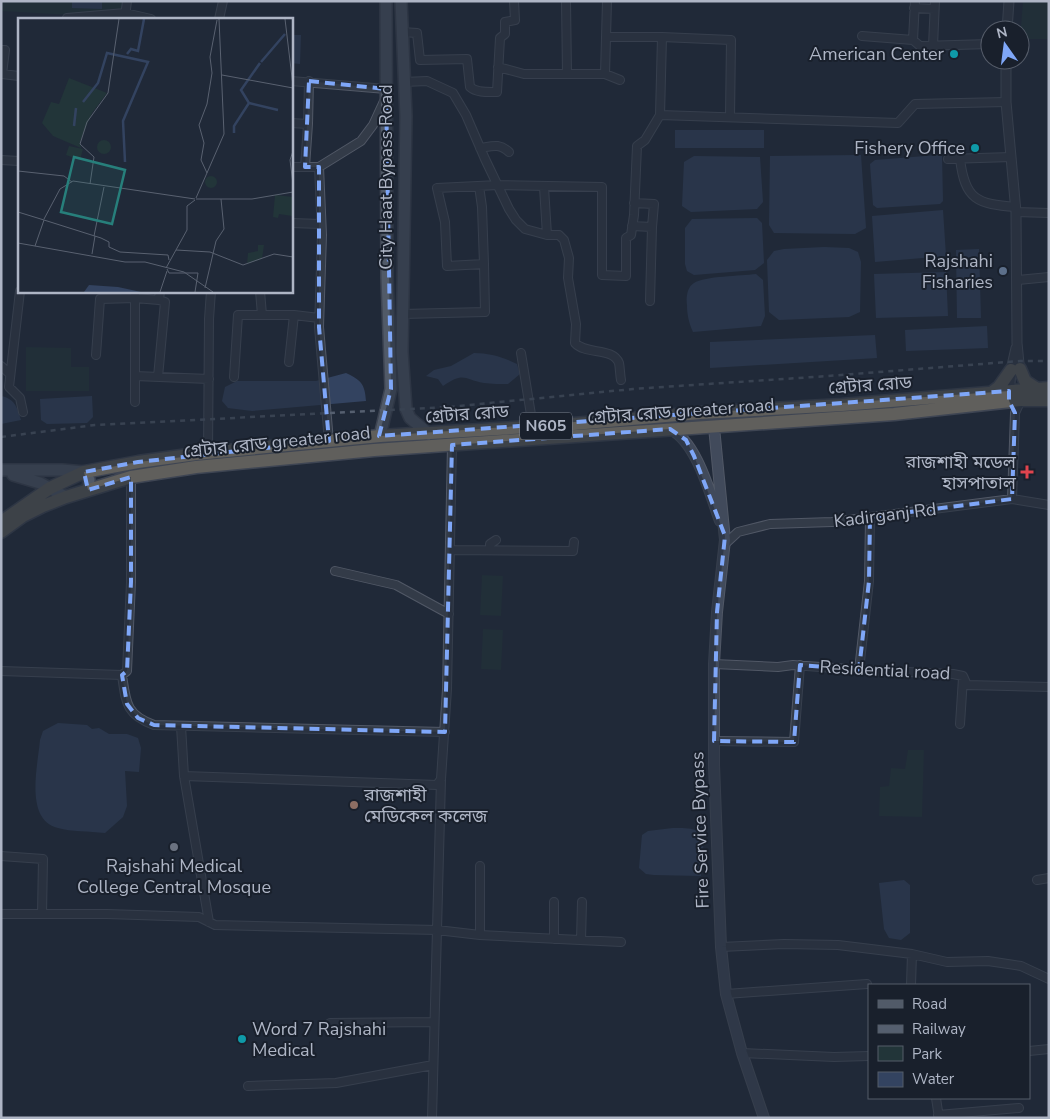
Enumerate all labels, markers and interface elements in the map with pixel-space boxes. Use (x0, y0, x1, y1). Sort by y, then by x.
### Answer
inset map (18, 18, 292, 292)
north arrow (980, 20, 1030, 70)
text: N (995, 22, 1009, 43)
place label: American Center (809, 42, 945, 66)
marker: American Center (948, 48, 960, 60)
street label: City Haat Bypass Road (374, 84, 398, 270)
place label: Fishery Office (854, 136, 965, 160)
marker: Fishery Office (969, 142, 981, 154)
place label: Rajshahi Fisharies (922, 249, 993, 294)
marker: Rajshahi Fisharies (997, 265, 1009, 277)
street label: গ্রেটার রোড (827, 370, 913, 400)
street label: গ্রেটার রোড greater road (587, 392, 775, 430)
street label: গ্রেটার রোড (424, 399, 510, 429)
road number: N605 (520, 412, 572, 440)
street label: গ্রেটার রোড greater road (182, 420, 372, 464)
place label: রাজশাহী মডেল হাসপাতাল (904, 450, 1017, 495)
marker: রাজশাহী মডেল হাসপাতাল (1020, 465, 1034, 479)
street label: Kadirganj Rd (832, 497, 938, 533)
street label: Residential road (819, 655, 951, 685)
street label: Fire Service Bypass (685, 751, 715, 909)
place label: রাজশাহী মেডিকেল কলেজ (363, 783, 488, 828)
marker: রাজশাহী মেডিকেল কলেজ (348, 799, 360, 811)
marker: Rajshahi Medical College Central Mosque (168, 841, 180, 853)
place label: Rajshahi Medical College Central Mosque (77, 854, 271, 899)
legend (868, 984, 1030, 1099)
text: Road (912, 994, 947, 1014)
place label: Word 7 Rajshahi Medical (252, 1017, 386, 1062)
text: Railway (912, 1019, 966, 1039)
marker: Word 7 Rajshahi Medical (236, 1033, 248, 1045)
text: Park (912, 1044, 942, 1064)
text: Water (912, 1069, 955, 1089)

